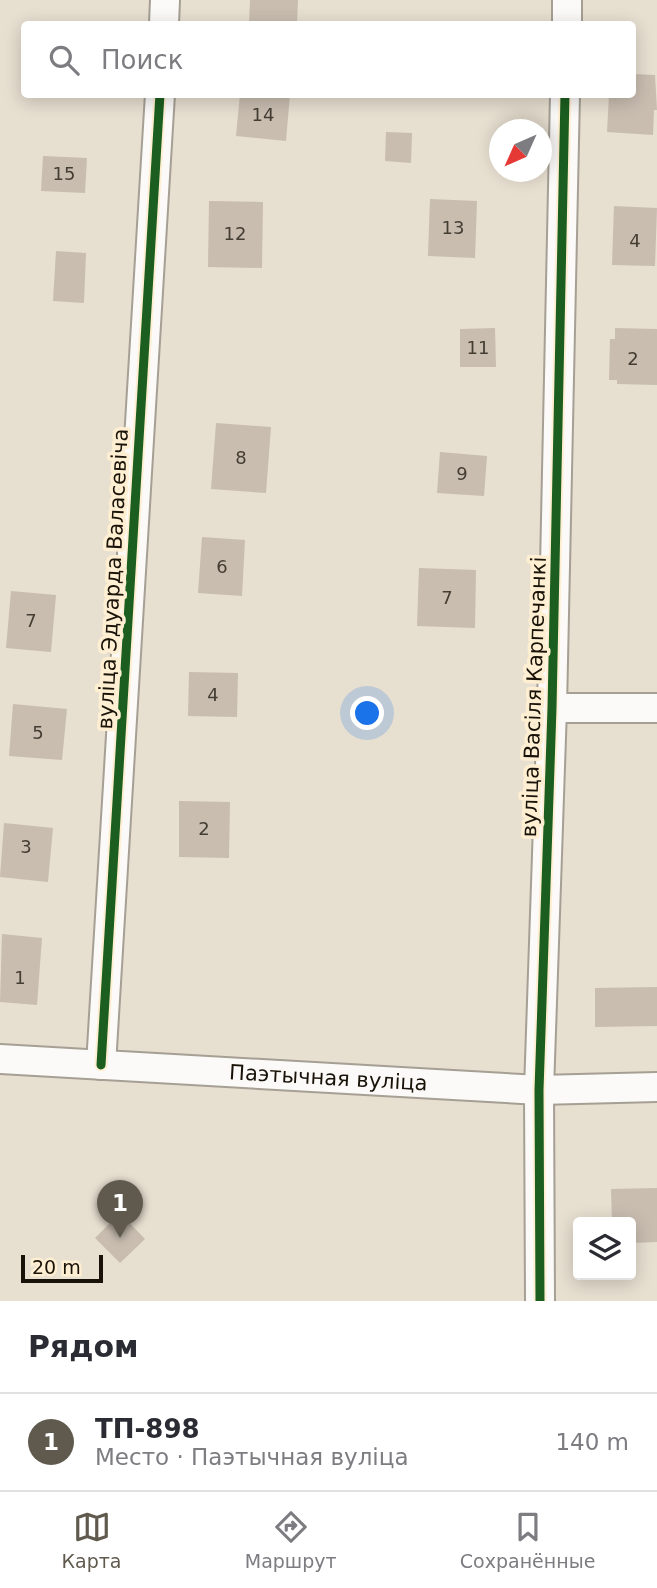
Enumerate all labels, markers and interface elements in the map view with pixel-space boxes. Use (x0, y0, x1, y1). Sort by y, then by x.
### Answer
search box (21, 21, 636, 98)
icon: search (45, 41, 83, 79)
text: Поиск (101, 45, 183, 75)
house number: 14 (252, 104, 274, 125)
north arrow (489, 119, 552, 182)
house number: 15 (53, 163, 75, 184)
house number: 13 (442, 217, 464, 238)
house number: 12 (224, 223, 246, 244)
house number: 4 (629, 230, 641, 251)
house number: 11 (467, 337, 489, 358)
house number: 2 (627, 348, 639, 369)
street label: вуліца Эдуарда Валасевіча (93, 428, 133, 730)
house number: 8 (235, 447, 247, 468)
house number: 9 (456, 463, 468, 484)
house number: 6 (216, 556, 228, 577)
street label: вуліца Васіля Карпечанкі (517, 556, 551, 838)
house number: 7 (441, 587, 453, 608)
house number: 7 (25, 610, 37, 631)
house number: 4 (207, 684, 219, 705)
your location (350, 696, 384, 730)
house number: 5 (32, 722, 44, 743)
house number: 2 (198, 818, 210, 839)
house number: 3 (20, 836, 32, 857)
house number: 1 (14, 967, 26, 988)
street label: Паэтычная вуліца (229, 1060, 428, 1096)
pin: 1 (97, 1180, 143, 1238)
map controls (573, 1217, 636, 1280)
button: layers (573, 1217, 636, 1280)
scale bar (21, 1252, 103, 1284)
text: 20 m (32, 1256, 81, 1278)
text: Рядом (28, 1329, 139, 1364)
text: ТП-898 (95, 1414, 200, 1444)
text: 1 (43, 1429, 59, 1455)
text: 140 m (555, 1429, 629, 1455)
text: Место · Паэтычная вуліца (95, 1444, 409, 1470)
tab: Карта (62, 1508, 122, 1572)
tab: Маршрут (245, 1508, 337, 1572)
tab: Сохранённые (460, 1508, 595, 1572)

